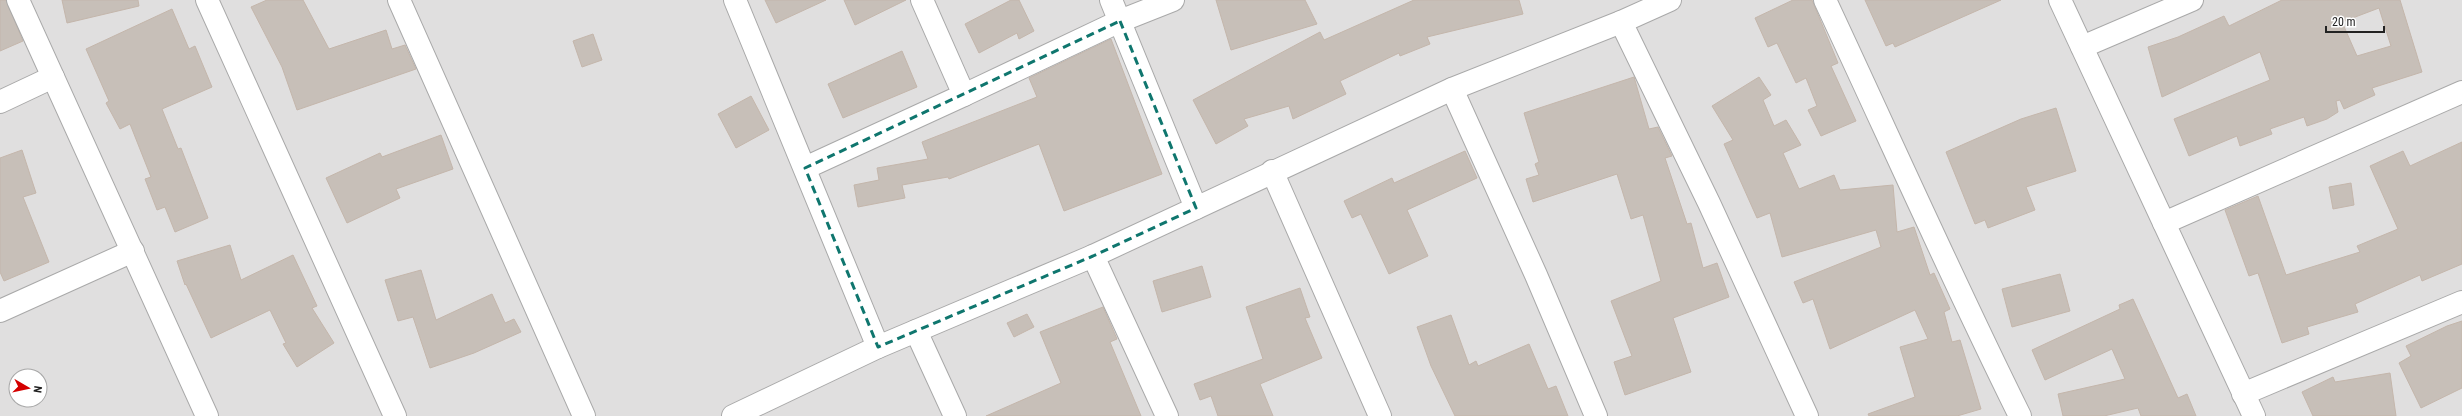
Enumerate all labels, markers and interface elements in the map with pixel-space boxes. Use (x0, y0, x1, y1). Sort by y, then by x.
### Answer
scale bar (2326, 8, 2384, 34)
text: 20 m (2332, 15, 2356, 29)
north arrow (8, 368, 48, 408)
text: N (30, 385, 44, 394)

